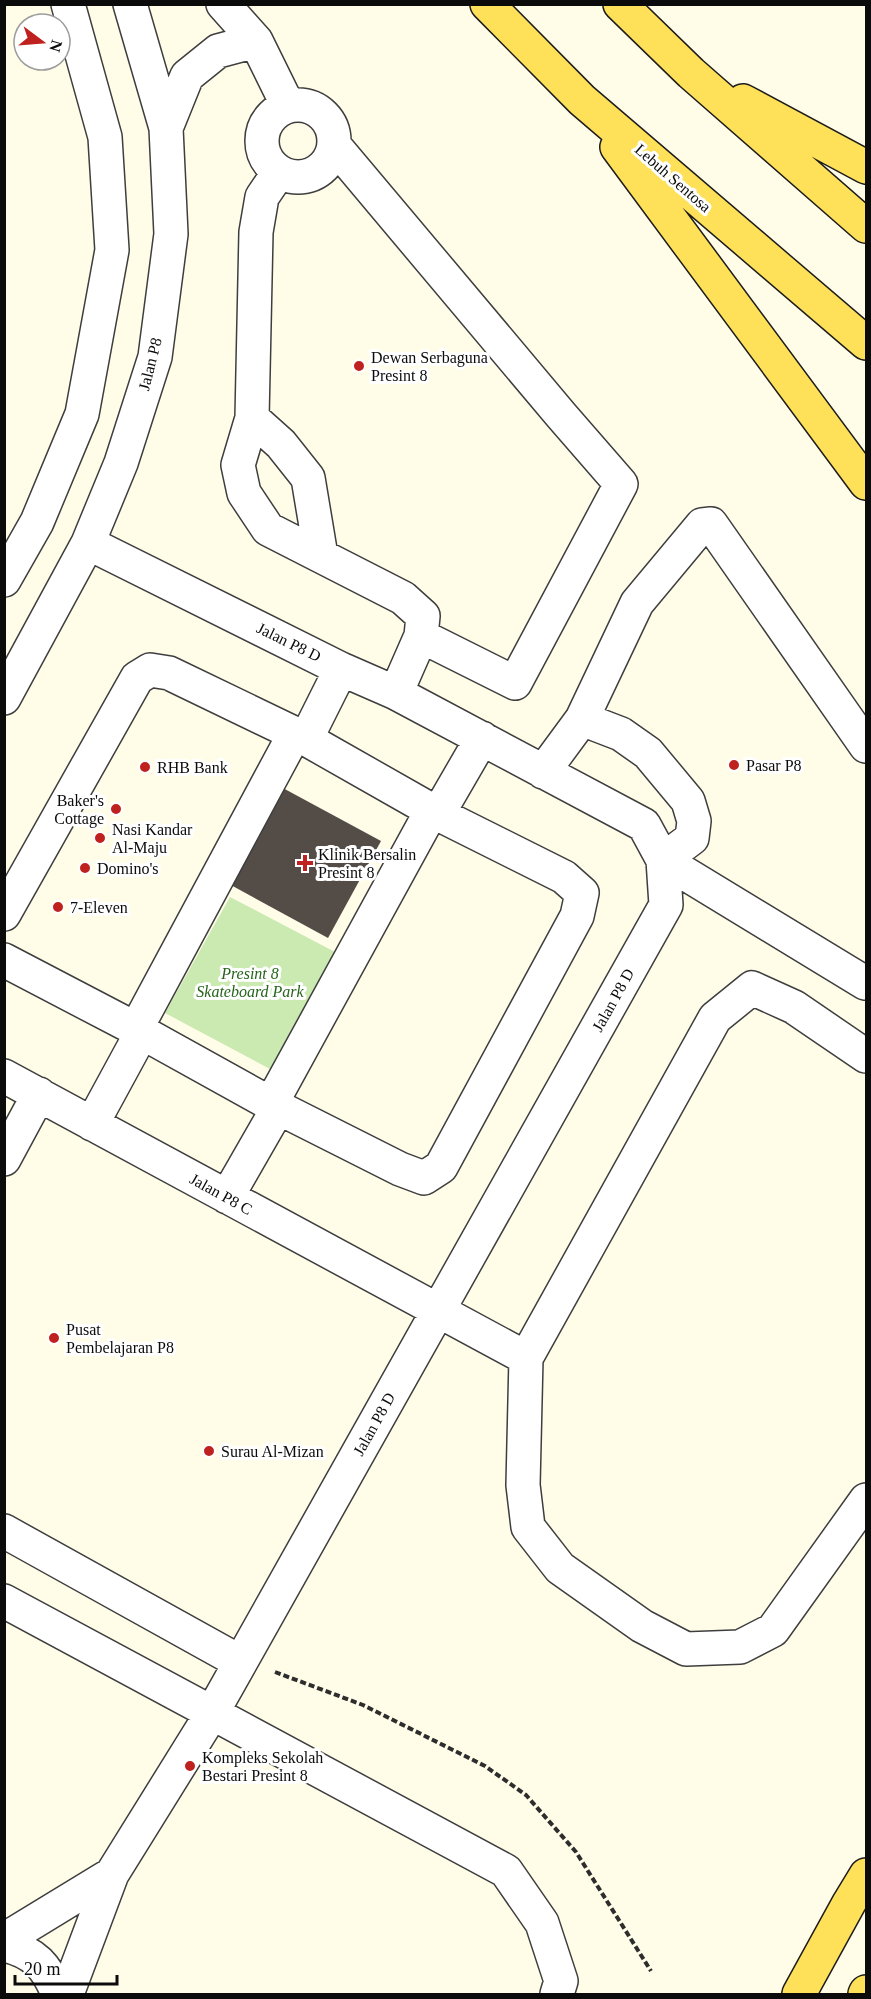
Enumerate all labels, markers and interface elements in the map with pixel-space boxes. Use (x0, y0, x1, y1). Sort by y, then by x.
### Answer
north arrow (12, 12, 72, 72)
text: N (46, 38, 66, 54)
street label: Lebuh Sentosa (632, 141, 714, 215)
street label: Jalan P8 (135, 336, 165, 392)
place label: Dewan Serbaguna Presint 8 (371, 349, 488, 384)
marker: Dewan Serbaguna Presint 8 (352, 359, 366, 373)
street label: Jalan P8 D (254, 619, 324, 665)
place label: Pasar P8 (746, 757, 802, 774)
marker: Pasar P8 (727, 758, 741, 772)
place label: RHB Bank (157, 759, 228, 776)
marker: RHB Bank (138, 760, 152, 774)
place label: Baker's Cottage (54, 792, 104, 828)
marker: Baker's Cottage (109, 802, 123, 816)
place label: Nasi Kandar Al-Maju (112, 821, 193, 857)
marker: Nasi Kandar Al-Maju (93, 831, 107, 845)
place label: Klinik Bersalin Presint 8 (318, 846, 416, 881)
marker: Klinik Bersalin Presint 8 (296, 854, 314, 872)
place label: Domino's (97, 860, 159, 877)
marker: Domino's (78, 861, 92, 875)
place label: 7-Eleven (70, 899, 128, 916)
marker: 7-Eleven (51, 900, 65, 914)
park label: Presint 8 Skateboard Park (196, 965, 305, 1000)
street label: Jalan P8 D (589, 966, 637, 1034)
street label: Jalan P8 C (187, 1170, 255, 1218)
place label: Pusat Pembelajaran P8 (66, 1321, 174, 1357)
marker: Pusat Pembelajaran P8 (47, 1331, 61, 1345)
street label: Jalan P8 D (350, 1390, 398, 1458)
place label: Surau Al-Mizan (221, 1443, 324, 1460)
marker: Surau Al-Mizan (202, 1444, 216, 1458)
place label: Kompleks Sekolah Bestari Presint 8 (202, 1749, 323, 1784)
marker: Kompleks Sekolah Bestari Presint 8 (183, 1759, 197, 1773)
scale bar (15, 1948, 117, 1986)
text: 20 m (24, 1959, 61, 1979)

